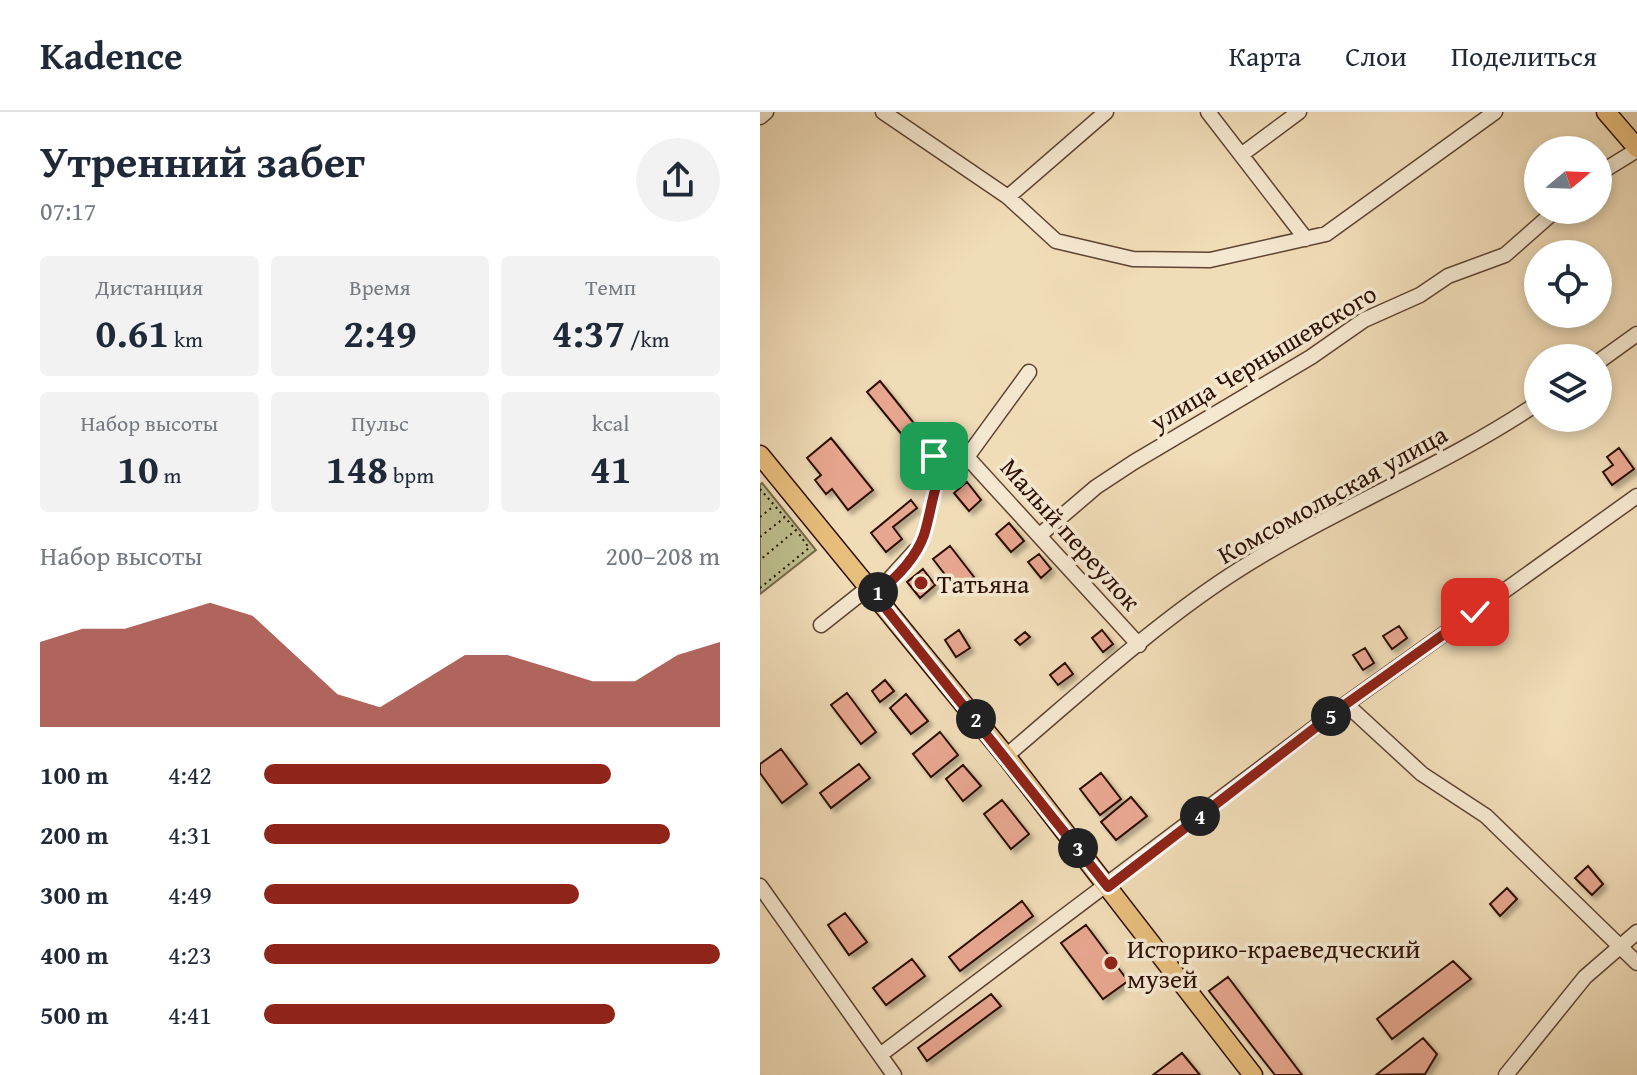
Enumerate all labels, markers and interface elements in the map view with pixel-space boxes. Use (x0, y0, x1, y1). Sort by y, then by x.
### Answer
text: Kadence (40, 27, 183, 83)
text: Карта (1229, 35, 1301, 76)
text: Слои (1345, 35, 1407, 76)
text: Поделиться (1451, 35, 1597, 76)
text: Утренний забег (40, 129, 365, 193)
north arrow (1524, 136, 1612, 224)
map controls (1524, 136, 1612, 432)
button: share (636, 138, 720, 222)
text: 07:17 (40, 191, 96, 230)
button: locate (1524, 240, 1612, 328)
text: Дистанция (96, 271, 203, 303)
text: Время (349, 271, 411, 303)
text: Темп (585, 271, 636, 303)
street label: улица Чернышевского (1141, 274, 1384, 441)
text: 0.61 (96, 303, 169, 362)
text: 2:49 (343, 303, 417, 362)
text: 4:37 (552, 303, 625, 362)
text: km (169, 323, 203, 355)
text: /km (625, 323, 670, 355)
button: layers (1524, 344, 1612, 432)
text: Набор высоты (81, 407, 218, 439)
text: Пульс (351, 407, 409, 439)
text: kcal (592, 407, 629, 439)
street label: Комсомольская улица (1210, 414, 1455, 574)
pin (900, 422, 968, 490)
icon: arrive (912, 434, 956, 478)
text: 10 (117, 439, 159, 498)
text: 148 (326, 439, 388, 498)
text: 41 (590, 439, 631, 498)
street label: Малый переулок (992, 449, 1151, 619)
text: m (159, 459, 181, 491)
text: bpm (388, 459, 434, 491)
text: Набор высоты (40, 536, 202, 575)
text: 200–208 m (606, 536, 720, 575)
place label: Татьяна (937, 564, 1030, 603)
pin: 1 (858, 572, 898, 612)
marker: Татьяна (912, 574, 930, 592)
text: 1 (872, 576, 884, 608)
pin (1441, 578, 1509, 646)
icon: check (1453, 590, 1497, 634)
pin: 5 (1311, 696, 1351, 736)
pin: 2 (956, 699, 996, 739)
text: 5 (1325, 700, 1337, 732)
text: 2 (970, 703, 982, 735)
text: 100 m (40, 755, 108, 794)
text: 4:42 (168, 755, 212, 794)
pin: 4 (1180, 796, 1220, 836)
text: 4 (1194, 800, 1206, 832)
text: 200 m (40, 815, 108, 854)
text: 4:31 (168, 815, 212, 854)
pin: 3 (1058, 828, 1098, 868)
text: 3 (1072, 832, 1084, 864)
text: 300 m (40, 875, 108, 914)
text: 4:49 (168, 875, 212, 914)
place label: Историко-краеведческий музей (1127, 929, 1421, 998)
text: 400 m (40, 935, 108, 974)
text: 4:23 (168, 935, 212, 974)
marker: Историко-краеведческий музей (1102, 954, 1120, 972)
text: 500 m (40, 995, 108, 1034)
text: 4:41 (168, 995, 212, 1034)

